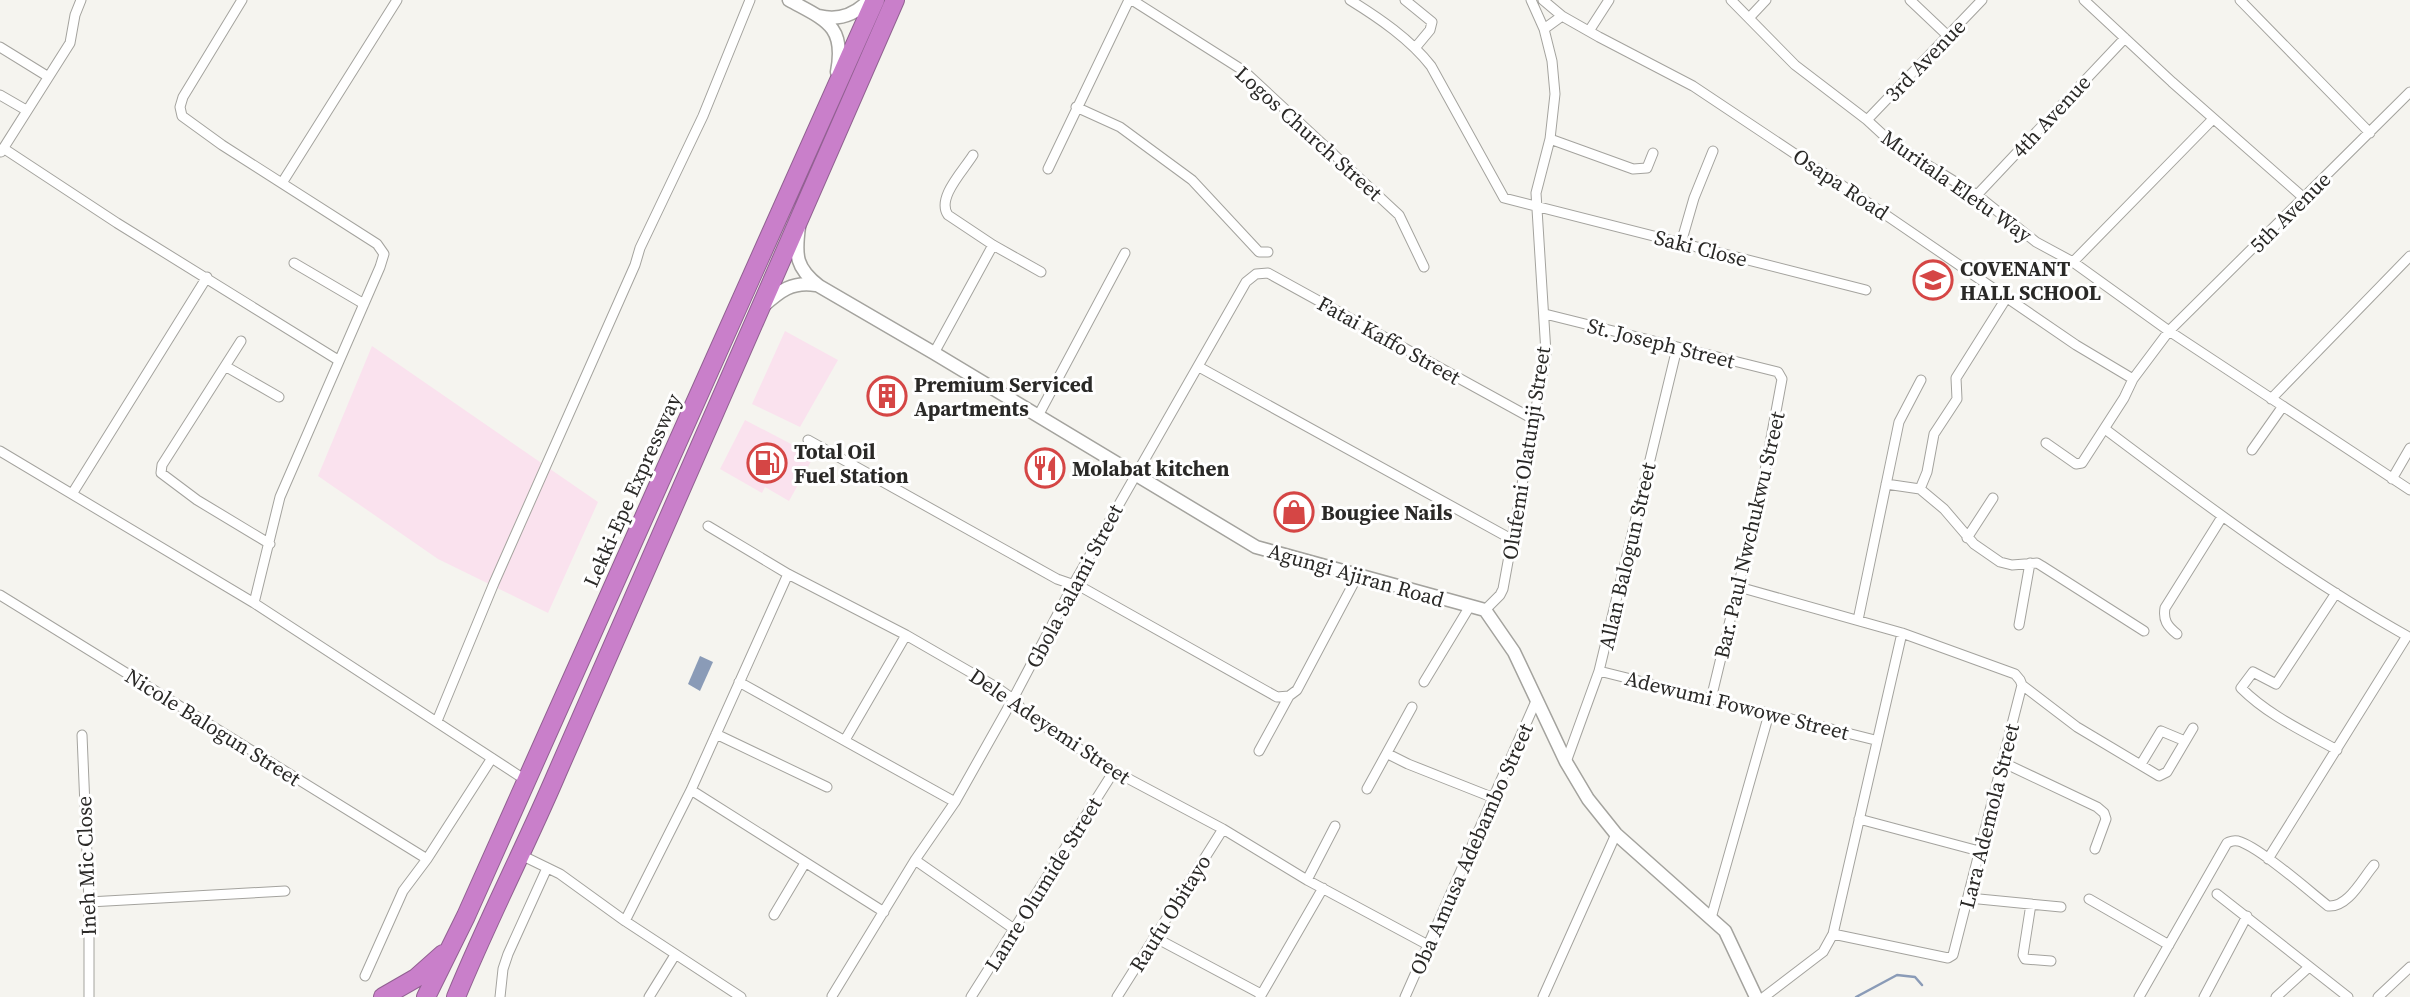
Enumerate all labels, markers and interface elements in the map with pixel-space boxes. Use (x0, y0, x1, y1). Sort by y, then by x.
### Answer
street label: 3rd Avenue (1878, 12, 1972, 108)
street label: Logos Church Street (1229, 59, 1389, 207)
street label: 4th Avenue (2005, 68, 2097, 164)
street label: Muritala Eletu Way (1876, 123, 2038, 249)
street label: Osapa Road (1787, 141, 1895, 227)
street label: 5th Avenue (2243, 165, 2337, 259)
street label: Saki Close (1651, 222, 1751, 274)
place label: COVENANT HALL SCHOOL (1960, 254, 2101, 307)
school or university icon: COVENANT HALL SCHOOL (1912, 259, 1954, 301)
street label: Fatai Kaffo Street (1312, 289, 1466, 391)
street label: St. Joseph Street (1584, 311, 1738, 375)
street label: Olufemi Olatunji Street (1495, 344, 1557, 562)
place label: Premium Serviced Apartments (914, 370, 1094, 423)
building icon: Premium Serviced Apartments (866, 375, 908, 417)
street label: Lekki-Epe Expressway (576, 388, 688, 591)
street label: Bar. Paul Nwchukwu Street (1706, 408, 1792, 661)
place label: Total Oil Fuel Station (794, 437, 909, 490)
fuel station icon: Total Oil Fuel Station (746, 442, 788, 484)
restaurant icon: Molabat kitchen (1024, 447, 1066, 489)
place label: Molabat kitchen (1072, 454, 1229, 483)
street label: Allan Balogun Street (1591, 459, 1663, 652)
shop icon: Bougiee Nails (1273, 491, 1315, 533)
place label: Bougiee Nails (1321, 498, 1453, 527)
street label: Gbola Salami Street (1019, 499, 1130, 673)
street label: Agungi Ajiran Road (1264, 536, 1448, 614)
street label: Nicole Balogun Street (120, 661, 306, 793)
street label: Dele Adeyemi Street (964, 661, 1136, 791)
street label: Adewumi Fowowe Street (1622, 663, 1852, 747)
street label: Oba Amusa Adebambo Street (1402, 718, 1540, 979)
street label: Lara Ademola Street (1952, 720, 2026, 912)
street label: Lanre Olumide Street (978, 791, 1108, 977)
street label: Ineh Mic Close (69, 796, 103, 936)
street label: Raufu Obitayo (1122, 849, 1218, 977)

